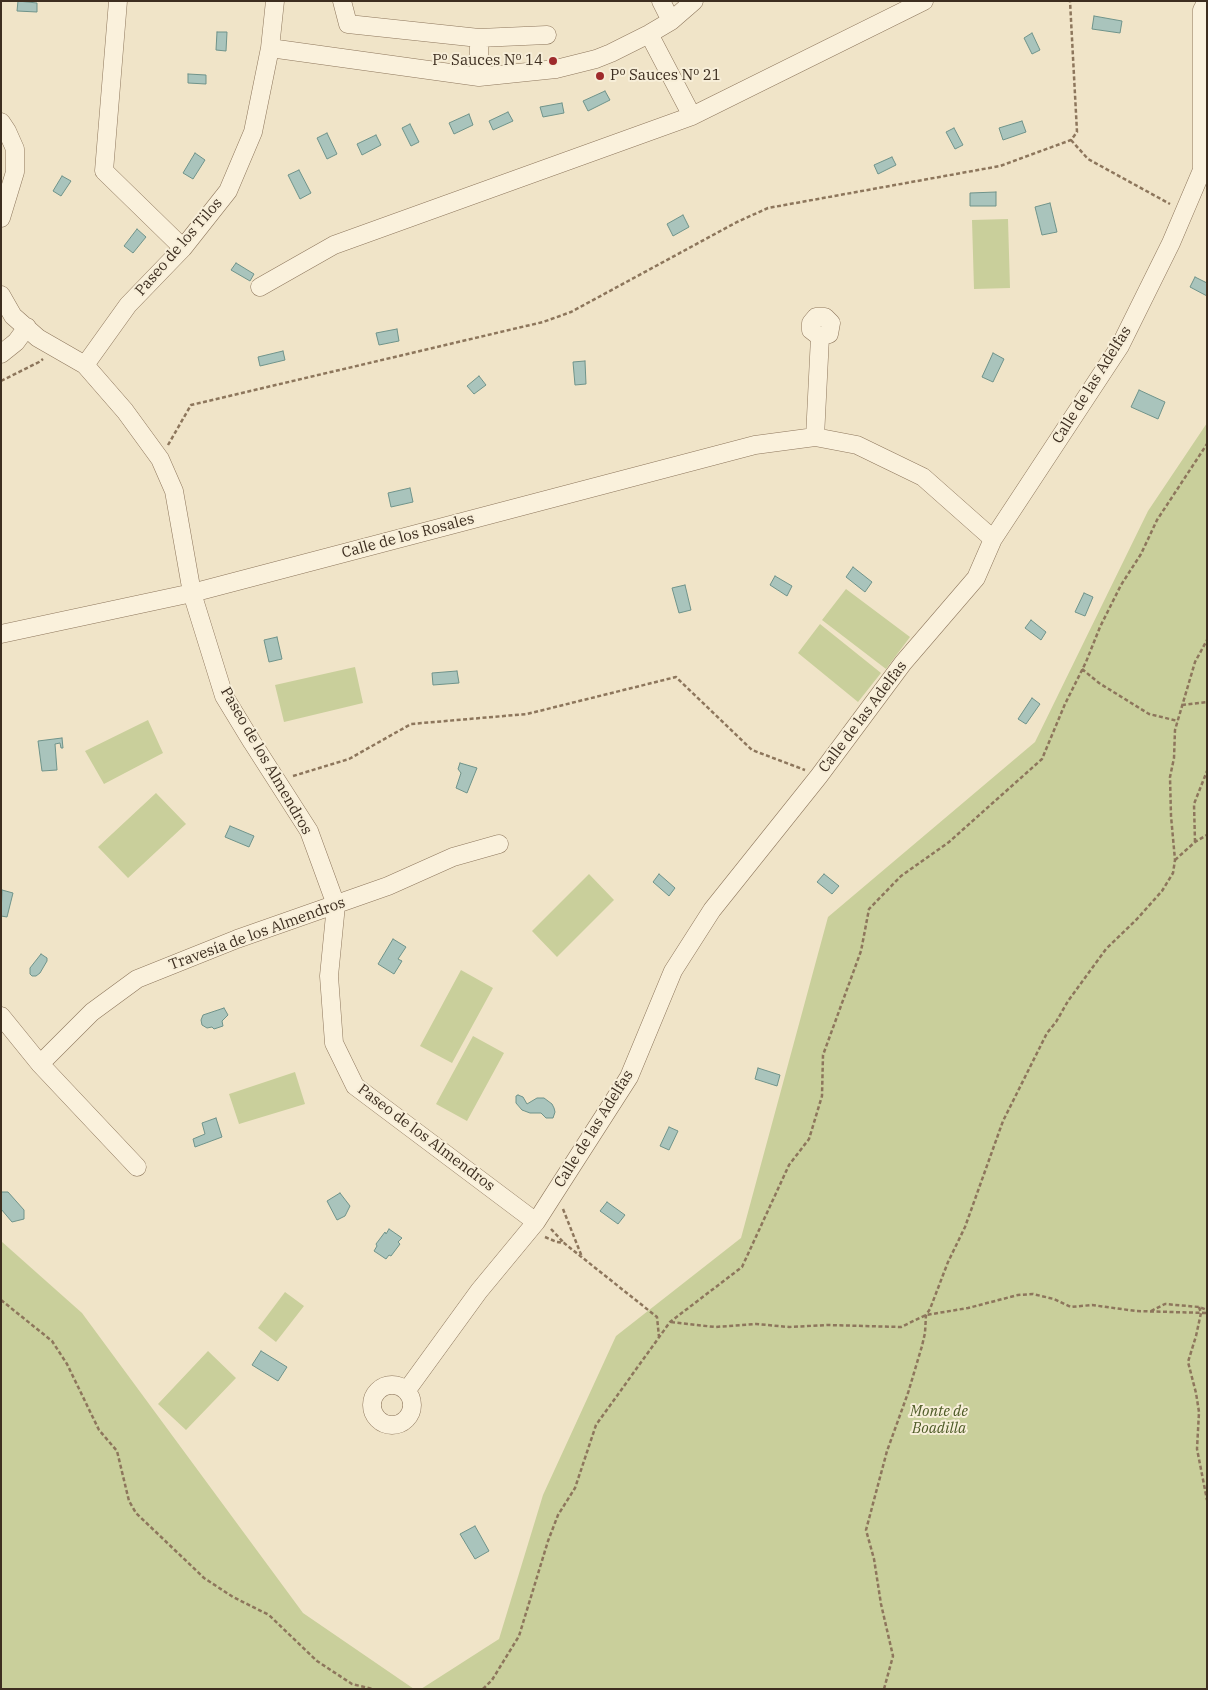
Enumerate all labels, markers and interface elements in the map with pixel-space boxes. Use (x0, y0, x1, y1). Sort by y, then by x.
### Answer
place label: Pº Sauces Nº 14 (432, 52, 543, 70)
marker: Pº Sauces Nº 14 (547, 55, 559, 67)
place label: Pº Sauces Nº 21 (610, 67, 721, 85)
marker: Pº Sauces Nº 21 (594, 70, 606, 82)
street label: Paseo de los Tilos (132, 194, 226, 300)
street label: Calle de las Adelfas (1049, 323, 1135, 447)
street label: Calle de los Rosales (340, 510, 476, 562)
street label: Calle de las Adelfas (815, 658, 911, 776)
street label: Paseo de los Almendros (216, 684, 316, 838)
street label: Travesía de los Almendros (166, 894, 348, 974)
street label: Calle de las Adelfas (551, 1067, 637, 1191)
street label: Paseo de los Almendros (354, 1081, 498, 1195)
park label: Monte de Boadilla (910, 1403, 968, 1438)

